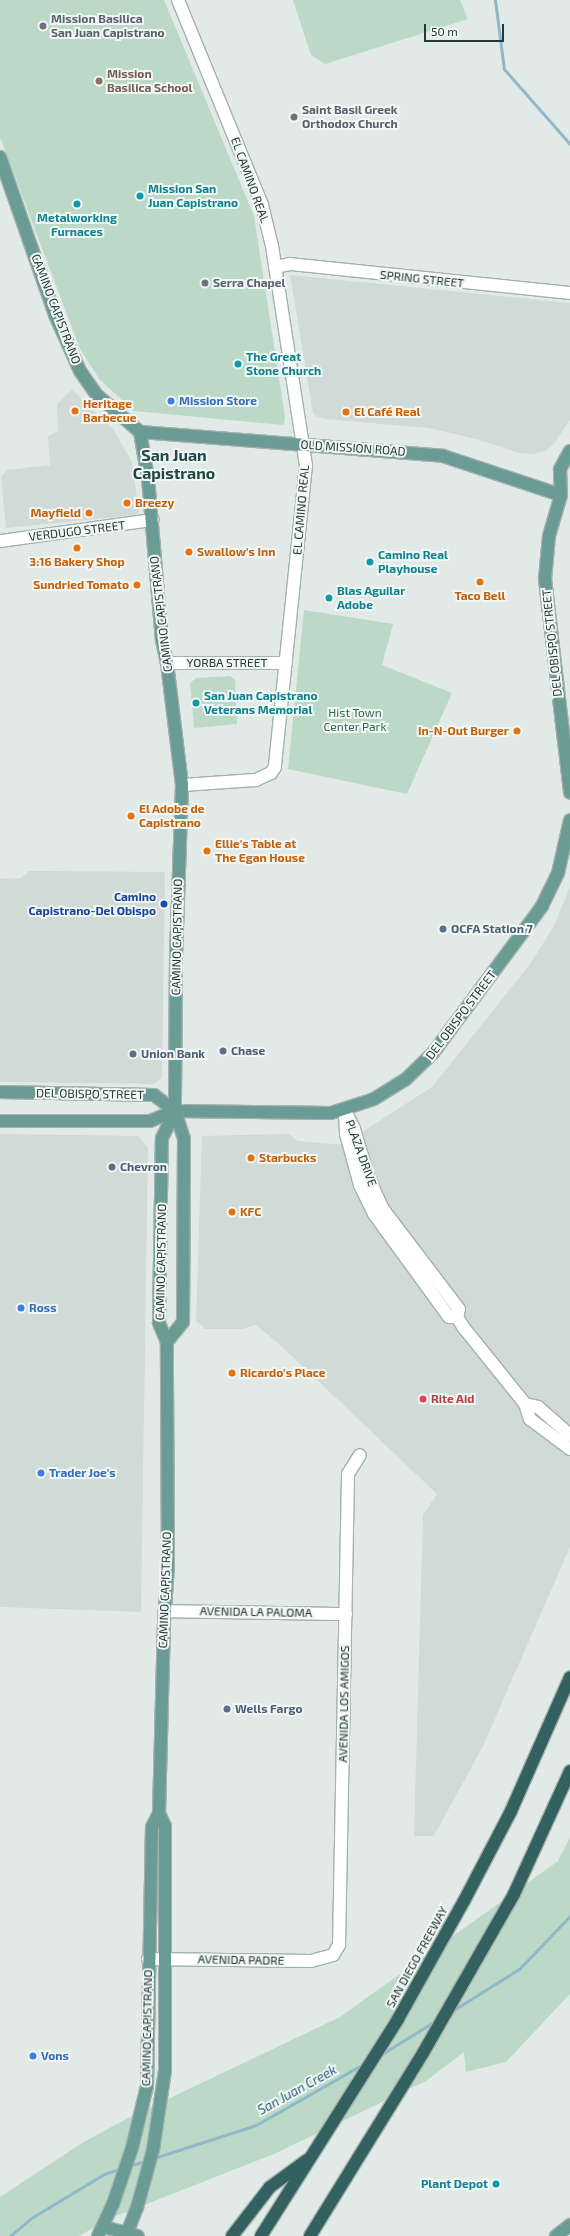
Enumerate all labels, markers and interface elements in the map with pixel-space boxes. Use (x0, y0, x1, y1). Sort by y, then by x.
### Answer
place label: Mission Basilica San Juan Capistrano (51, 12, 165, 40)
scale bar (426, 16, 506, 42)
marker: Mission Basilica San Juan Capistrano (38, 21, 48, 31)
text: 50 m (431, 24, 458, 38)
place label: Mission Basilica School (107, 67, 192, 95)
marker: Mission Basilica School (94, 76, 104, 86)
place label: Saint Basil Greek Orthodox Church (302, 103, 398, 131)
marker: Saint Basil Greek Orthodox Church (289, 112, 299, 122)
street label: EL CAMINO REAL (228, 135, 272, 225)
place label: Mission San Juan Capistrano (148, 182, 238, 210)
marker: Mission San Juan Capistrano (135, 191, 145, 201)
marker: Metalworking Furnaces (72, 199, 82, 209)
place label: Metalworking Furnaces (37, 211, 117, 239)
street label: CAMINO CAPISTRANO (28, 252, 84, 366)
street label: SPRING STREET (379, 267, 465, 291)
place label: Serra Chapel (213, 276, 285, 290)
marker: Serra Chapel (200, 278, 210, 288)
place label: The Great Stone Church (246, 350, 321, 378)
marker: The Great Stone Church (233, 359, 243, 369)
place label: Mission Store (179, 394, 257, 408)
marker: Mission Store (166, 396, 176, 406)
place label: Heritage Barbecue (83, 397, 137, 425)
place label: El Café Real (354, 405, 421, 419)
marker: Heritage Barbecue (70, 406, 80, 416)
marker: El Café Real (341, 407, 351, 417)
street label: OLD MISSION ROAD (300, 437, 406, 459)
district label: San Juan Capistrano (133, 445, 215, 483)
street label: EL CAMINO REAL (290, 464, 312, 556)
place label: Breezy (135, 496, 174, 510)
marker: Breezy (122, 498, 132, 508)
place label: Mayfield (31, 506, 81, 520)
marker: Mayfield (84, 508, 94, 518)
street label: VERDUGO STREET (28, 518, 126, 544)
marker: 3:16 Bakery Shop (72, 543, 82, 553)
place label: Swallow's Inn (197, 545, 276, 559)
marker: Swallow's Inn (184, 547, 194, 557)
place label: Camino Real Playhouse (378, 548, 448, 576)
place label: 3:16 Bakery Shop (29, 555, 125, 569)
street label: CAMINO CAPISTRANO (147, 555, 175, 673)
marker: Camino Real Playhouse (365, 557, 375, 567)
marker: Taco Bell (475, 577, 485, 587)
place label: Sundried Tomato (33, 578, 129, 592)
marker: Sundried Tomato (132, 580, 142, 590)
place label: Blas Aguilar Adobe (337, 584, 406, 612)
street label: DEL OBISPO STREET (539, 588, 565, 698)
place label: Taco Bell (454, 589, 506, 603)
marker: Blas Aguilar Adobe (324, 593, 334, 603)
street label: YORBA STREET (186, 656, 268, 670)
place label: San Juan Capistrano Veterans Memorial (204, 689, 318, 717)
marker: San Juan Capistrano Veterans Memorial (191, 698, 201, 708)
park label: Hist Town Center Park (323, 706, 387, 734)
place label: In-N-Out Burger (418, 724, 509, 738)
marker: In-N-Out Burger (512, 726, 522, 736)
place label: El Adobe de Capistrano (139, 802, 205, 830)
marker: El Adobe de Capistrano (126, 811, 136, 821)
place label: Ellie's Table at The Egan House (215, 837, 305, 865)
marker: Ellie's Table at The Egan House (202, 846, 212, 856)
street label: CAMINO CAPISTRANO (169, 879, 185, 995)
place label: Camino Capistrano-Del Obispo (28, 890, 156, 918)
marker: Camino Capistrano-Del Obispo (159, 899, 169, 909)
place label: OCFA Station 7 (451, 922, 533, 936)
marker: OCFA Station 7 (438, 924, 448, 934)
street label: DEL OBISPO STREET (423, 967, 499, 1063)
place label: Chase (231, 1044, 265, 1058)
marker: Chase (218, 1046, 228, 1056)
place label: Union Bank (141, 1047, 205, 1061)
marker: Union Bank (128, 1049, 138, 1059)
street label: DEL OBISPO STREET (36, 1086, 144, 1102)
street label: PLAZA DRIVE (342, 1118, 380, 1188)
place label: Starbucks (259, 1151, 316, 1165)
marker: Starbucks (246, 1153, 256, 1163)
place label: Chevron (120, 1160, 167, 1174)
marker: Chevron (107, 1162, 117, 1172)
street label: CAMINO CAPISTRANO (153, 1204, 169, 1320)
place label: KFC (240, 1205, 261, 1219)
marker: KFC (227, 1207, 237, 1217)
place label: Ross (29, 1301, 57, 1315)
marker: Ross (16, 1303, 26, 1313)
place label: Ricardo's Place (240, 1366, 326, 1380)
marker: Ricardo's Place (227, 1368, 237, 1378)
place label: Rite Aid (431, 1392, 475, 1406)
marker: Rite Aid (418, 1394, 428, 1404)
place label: Trader Joe's (49, 1466, 116, 1480)
marker: Trader Joe's (36, 1468, 46, 1478)
street label: CAMINO CAPISTRANO (156, 1531, 174, 1649)
street label: AVENIDA LA PALOMA (199, 1604, 313, 1620)
street label: AVENIDA LOS AMIGOS (336, 1645, 352, 1763)
place label: Wells Fargo (235, 1702, 302, 1716)
marker: Wells Fargo (222, 1704, 232, 1714)
street label: SAN DIEGO FREEWAY (383, 1904, 451, 2010)
street label: AVENIDA PADRE (197, 1952, 285, 1968)
street label: CAMINO CAPISTRANO (139, 1970, 155, 2086)
place label: Vons (41, 2049, 69, 2063)
marker: Vons (28, 2051, 38, 2061)
water label: San Juan Creek (255, 2062, 339, 2118)
place label: Plant Depot (421, 2177, 488, 2191)
marker: Plant Depot (491, 2179, 501, 2189)

